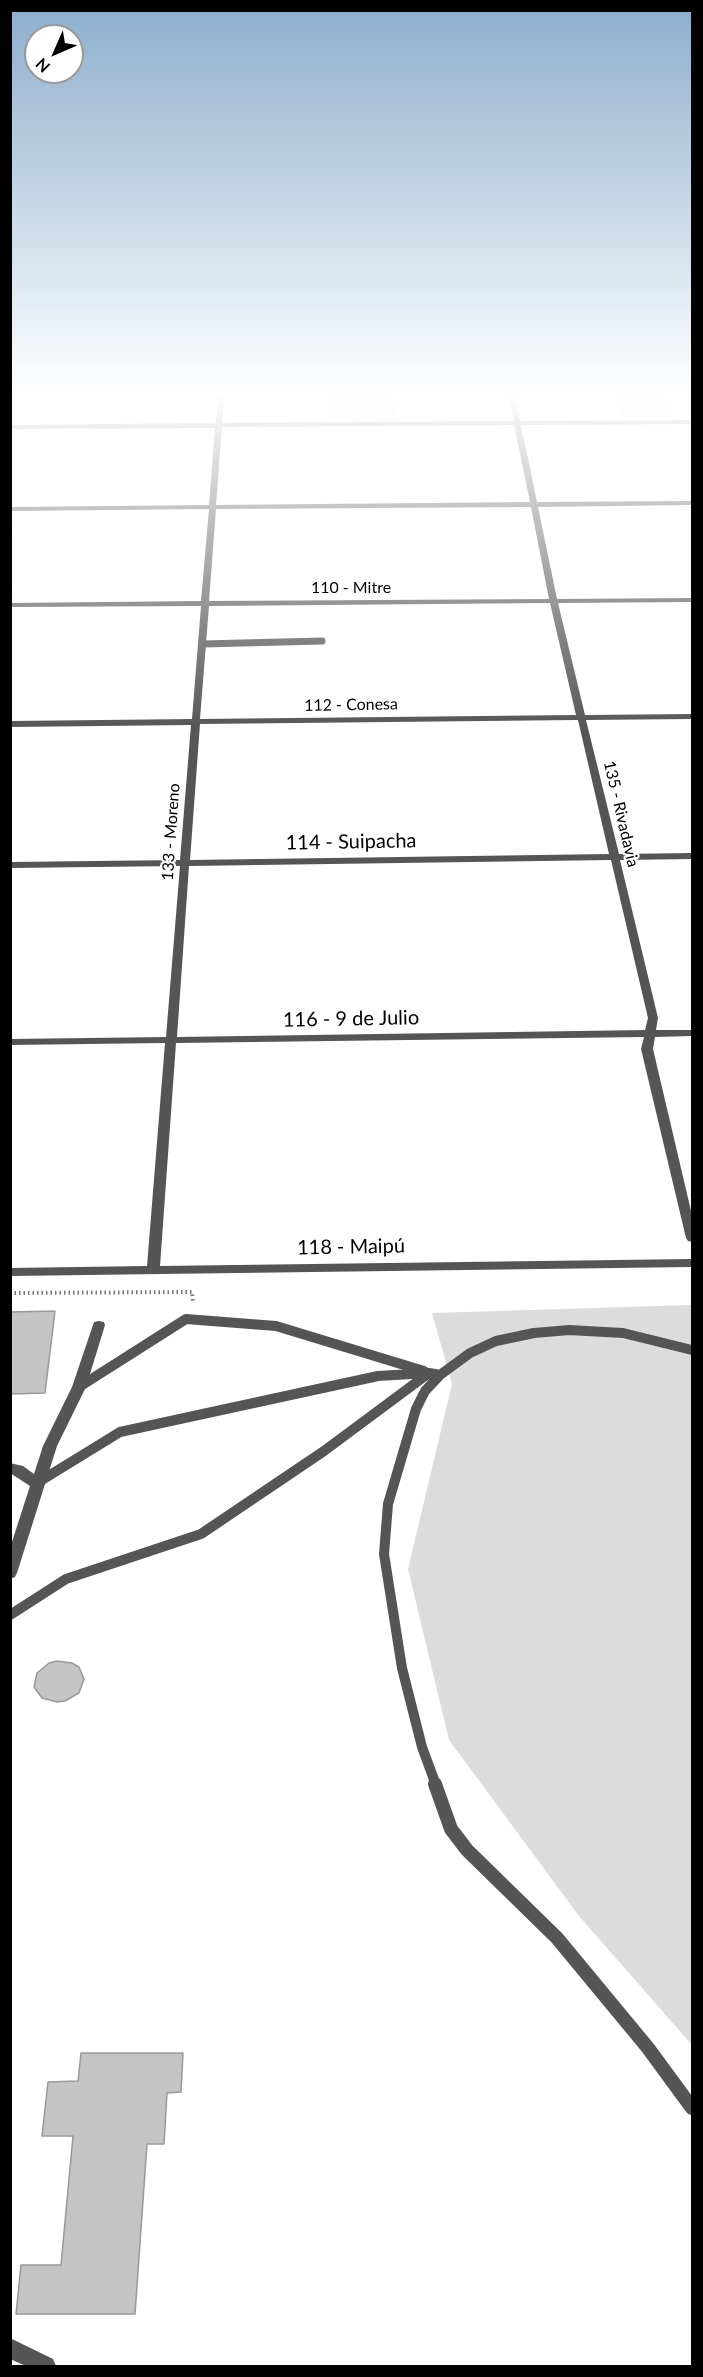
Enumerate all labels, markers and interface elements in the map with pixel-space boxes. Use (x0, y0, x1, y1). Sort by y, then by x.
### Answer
north arrow (24, 24, 84, 84)
text: N (31, 55, 53, 77)
street label: 110 - Mitre (311, 578, 391, 598)
street label: 112 - Conesa (304, 695, 398, 715)
street label: 135 - Rivadavia (599, 759, 643, 869)
street label: 133 - Moreno (158, 783, 184, 881)
street label: 114 - Suipacha (285, 829, 417, 855)
street label: 116 - 9 de Julio (283, 1006, 419, 1032)
street label: 118 - Maipú (297, 1234, 405, 1260)

